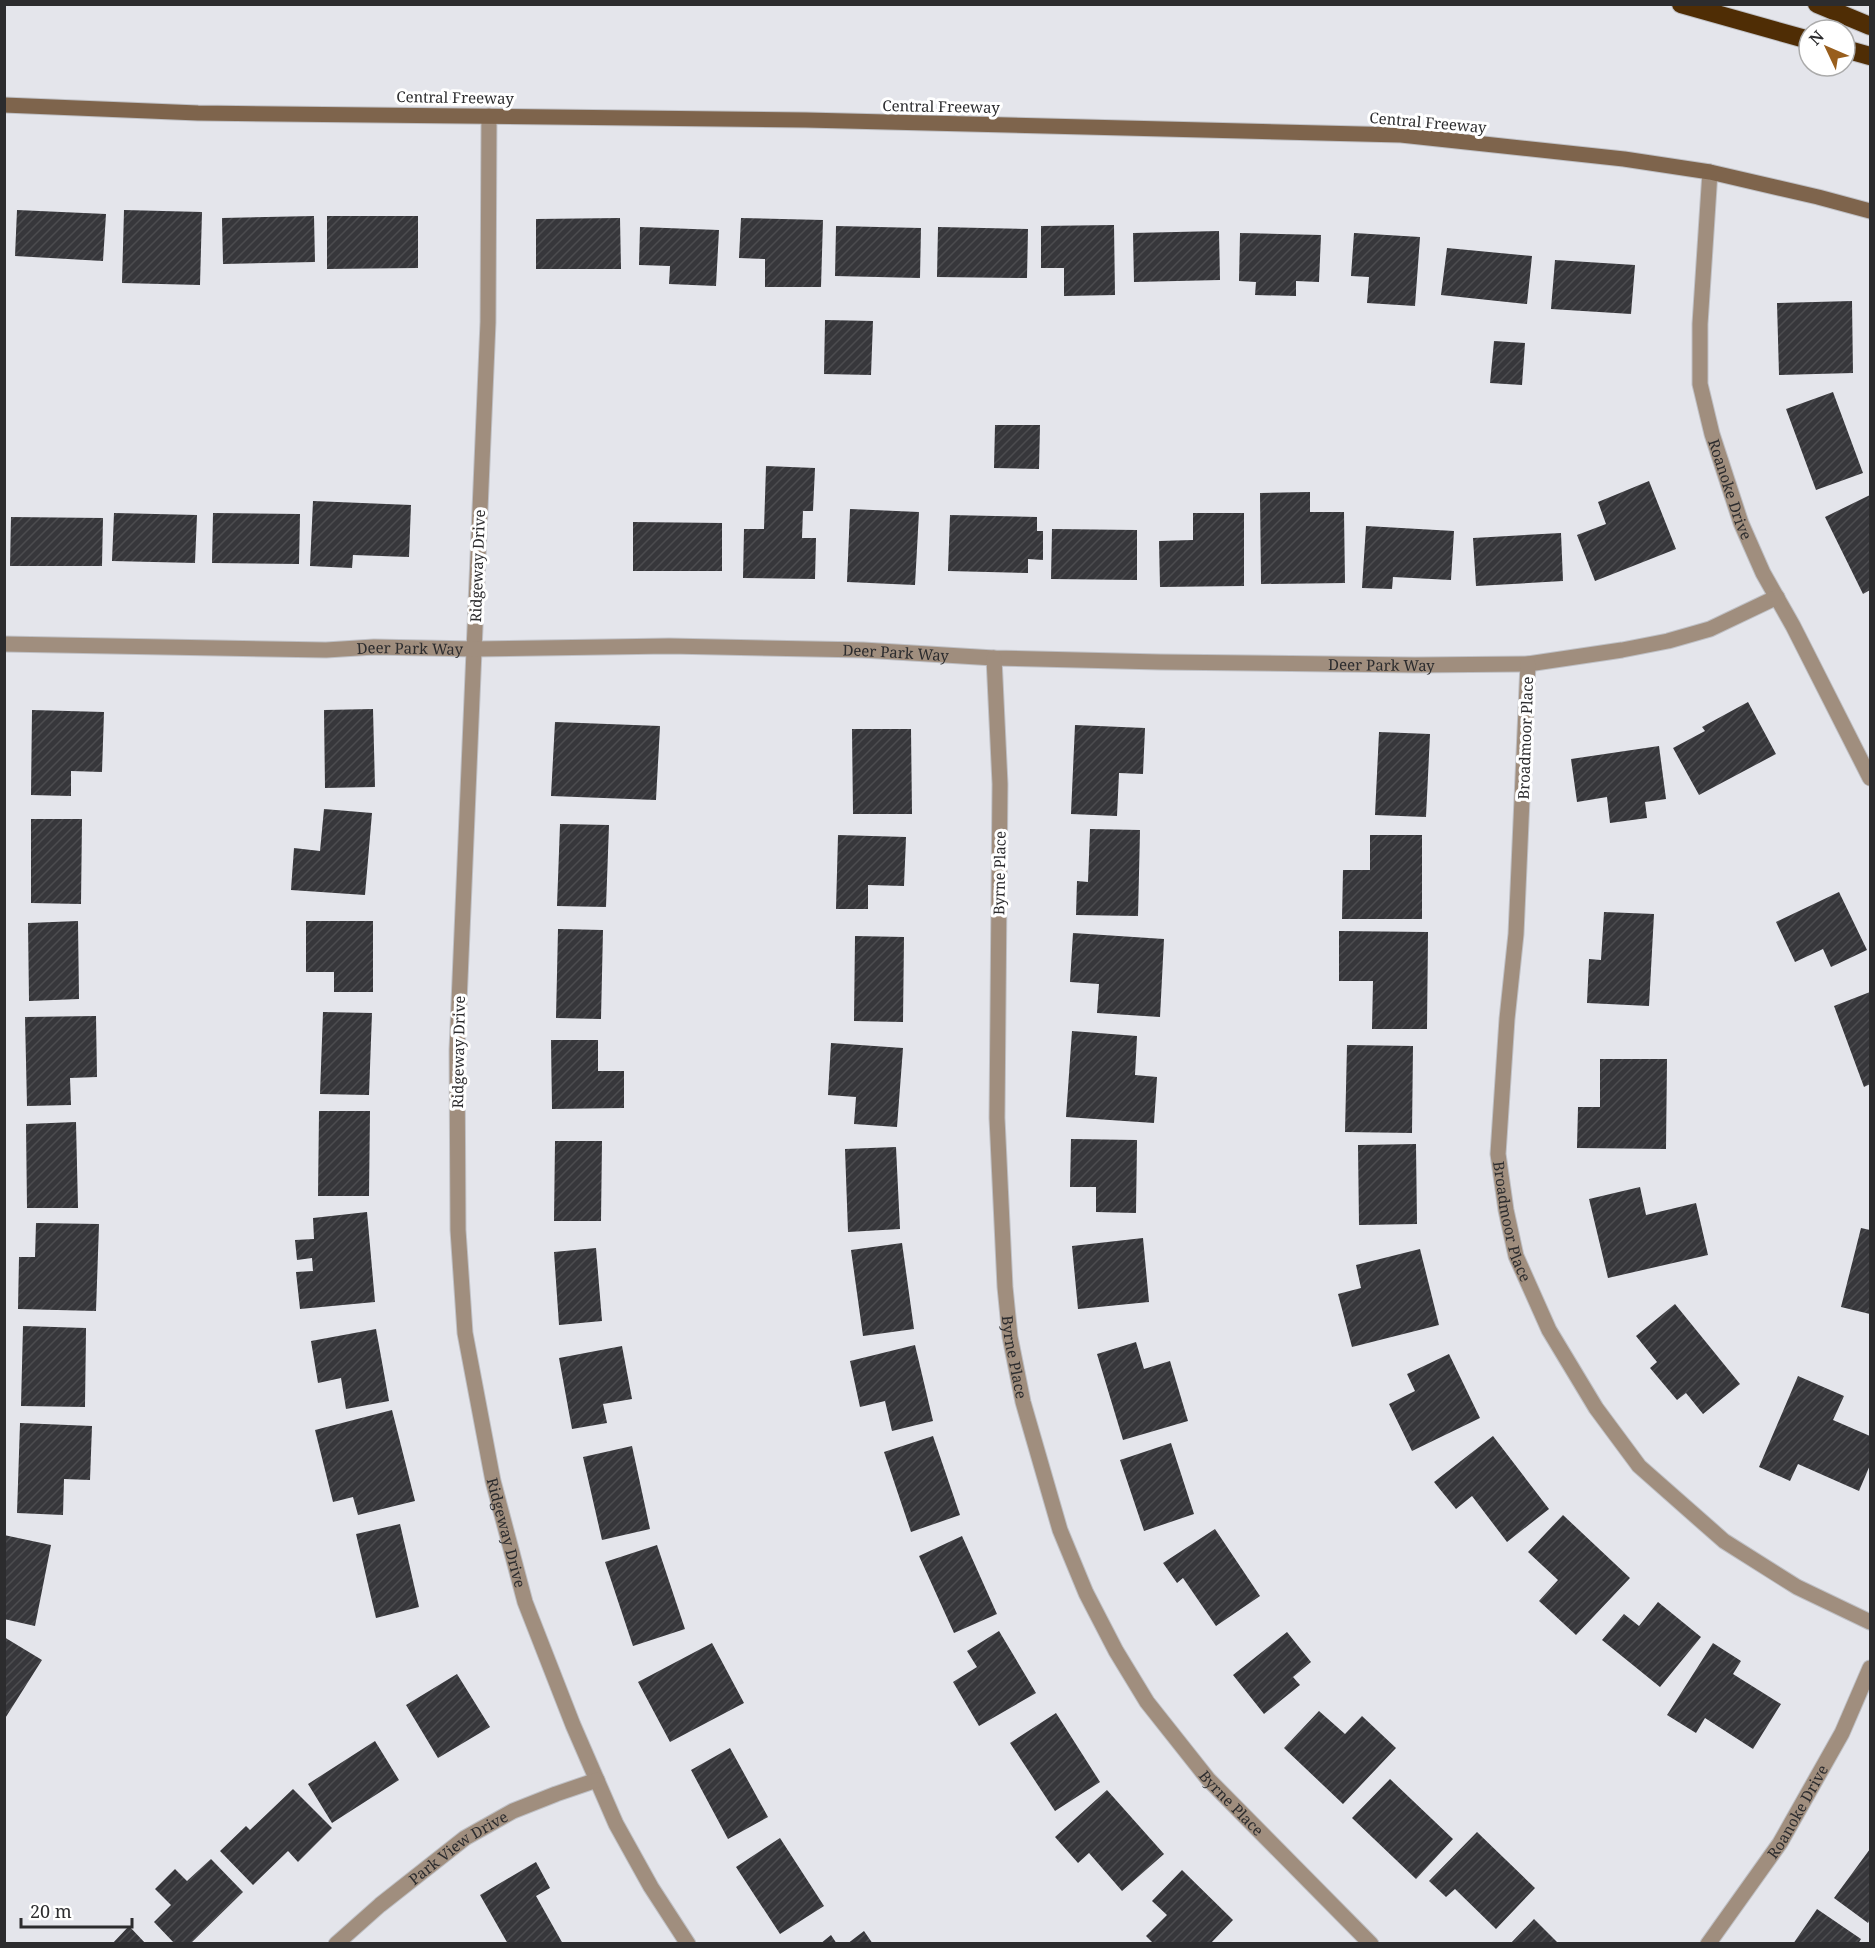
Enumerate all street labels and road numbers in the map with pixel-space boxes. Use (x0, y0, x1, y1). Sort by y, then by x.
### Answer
street label: Central Freeway (396, 86, 514, 108)
street label: Central Freeway (882, 95, 1000, 117)
street label: Central Freeway (1369, 107, 1488, 137)
street label: Roanoke Drive (1704, 436, 1757, 543)
street label: Ridgeway Drive (465, 509, 489, 623)
street label: Deer Park Way (356, 637, 464, 659)
street label: Deer Park Way (842, 640, 950, 665)
street label: Deer Park Way (1328, 654, 1435, 675)
street label: Broadmoor Place (1513, 676, 1537, 800)
street label: Byrne Place (988, 831, 1010, 915)
street label: Ridgeway Drive (447, 995, 469, 1109)
street label: Broadmoor Place (1489, 1160, 1536, 1285)
street label: Byrne Place (998, 1314, 1032, 1400)
street label: Ridgeway Drive (483, 1476, 531, 1590)
street label: Roanoke Drive (1762, 1761, 1832, 1862)
street label: Byrne Place (1195, 1766, 1268, 1840)
street label: Park View Drive (404, 1806, 511, 1889)

